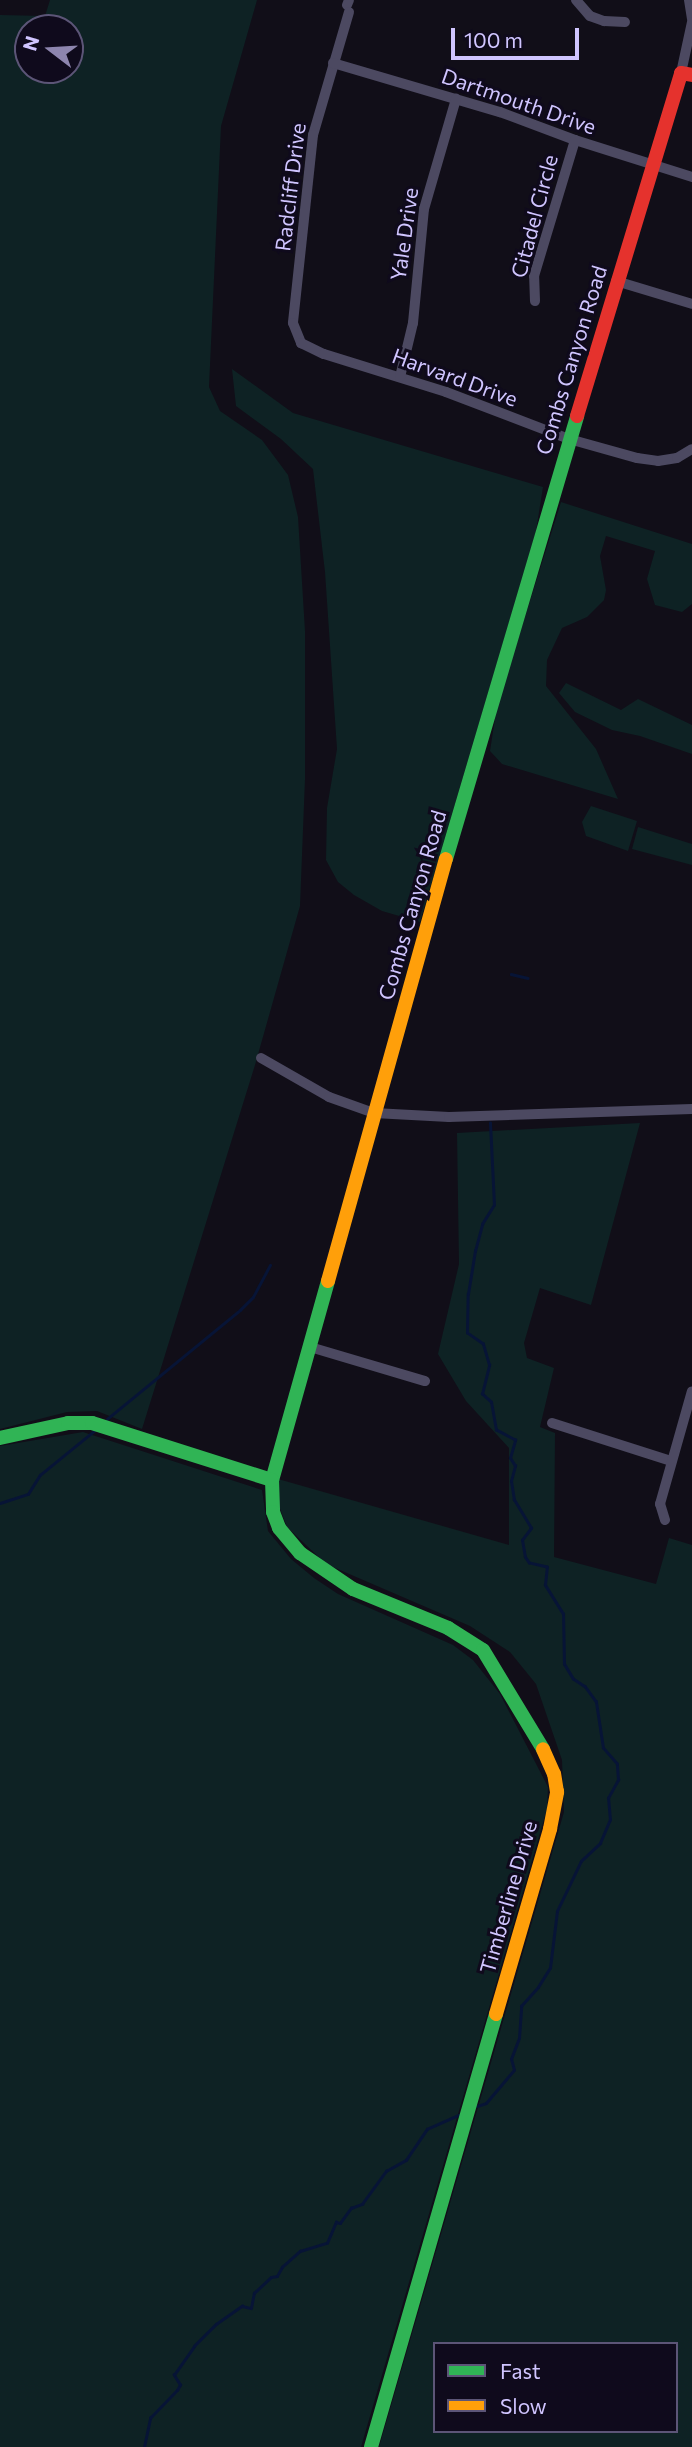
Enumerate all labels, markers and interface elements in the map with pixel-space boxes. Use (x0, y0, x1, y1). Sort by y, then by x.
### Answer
north arrow (14, 14, 84, 84)
scale bar (454, 14, 582, 58)
text: 100 m (464, 27, 523, 52)
text: N (17, 33, 43, 53)
street label: Dartmouth Drive (439, 63, 599, 139)
street label: Radcliff Drive (270, 121, 310, 253)
street label: Citadel Circle (505, 152, 563, 280)
street label: Yale Drive (385, 186, 423, 282)
street label: Combs Canyon Road (530, 262, 612, 458)
street label: Harvard Drive (389, 343, 521, 411)
street label: Combs Canyon Road (373, 807, 451, 1003)
street label: Timberline Drive (474, 1818, 542, 1976)
legend (433, 2342, 678, 2433)
text: Fast (500, 2358, 541, 2383)
text: Slow (500, 2393, 547, 2418)

